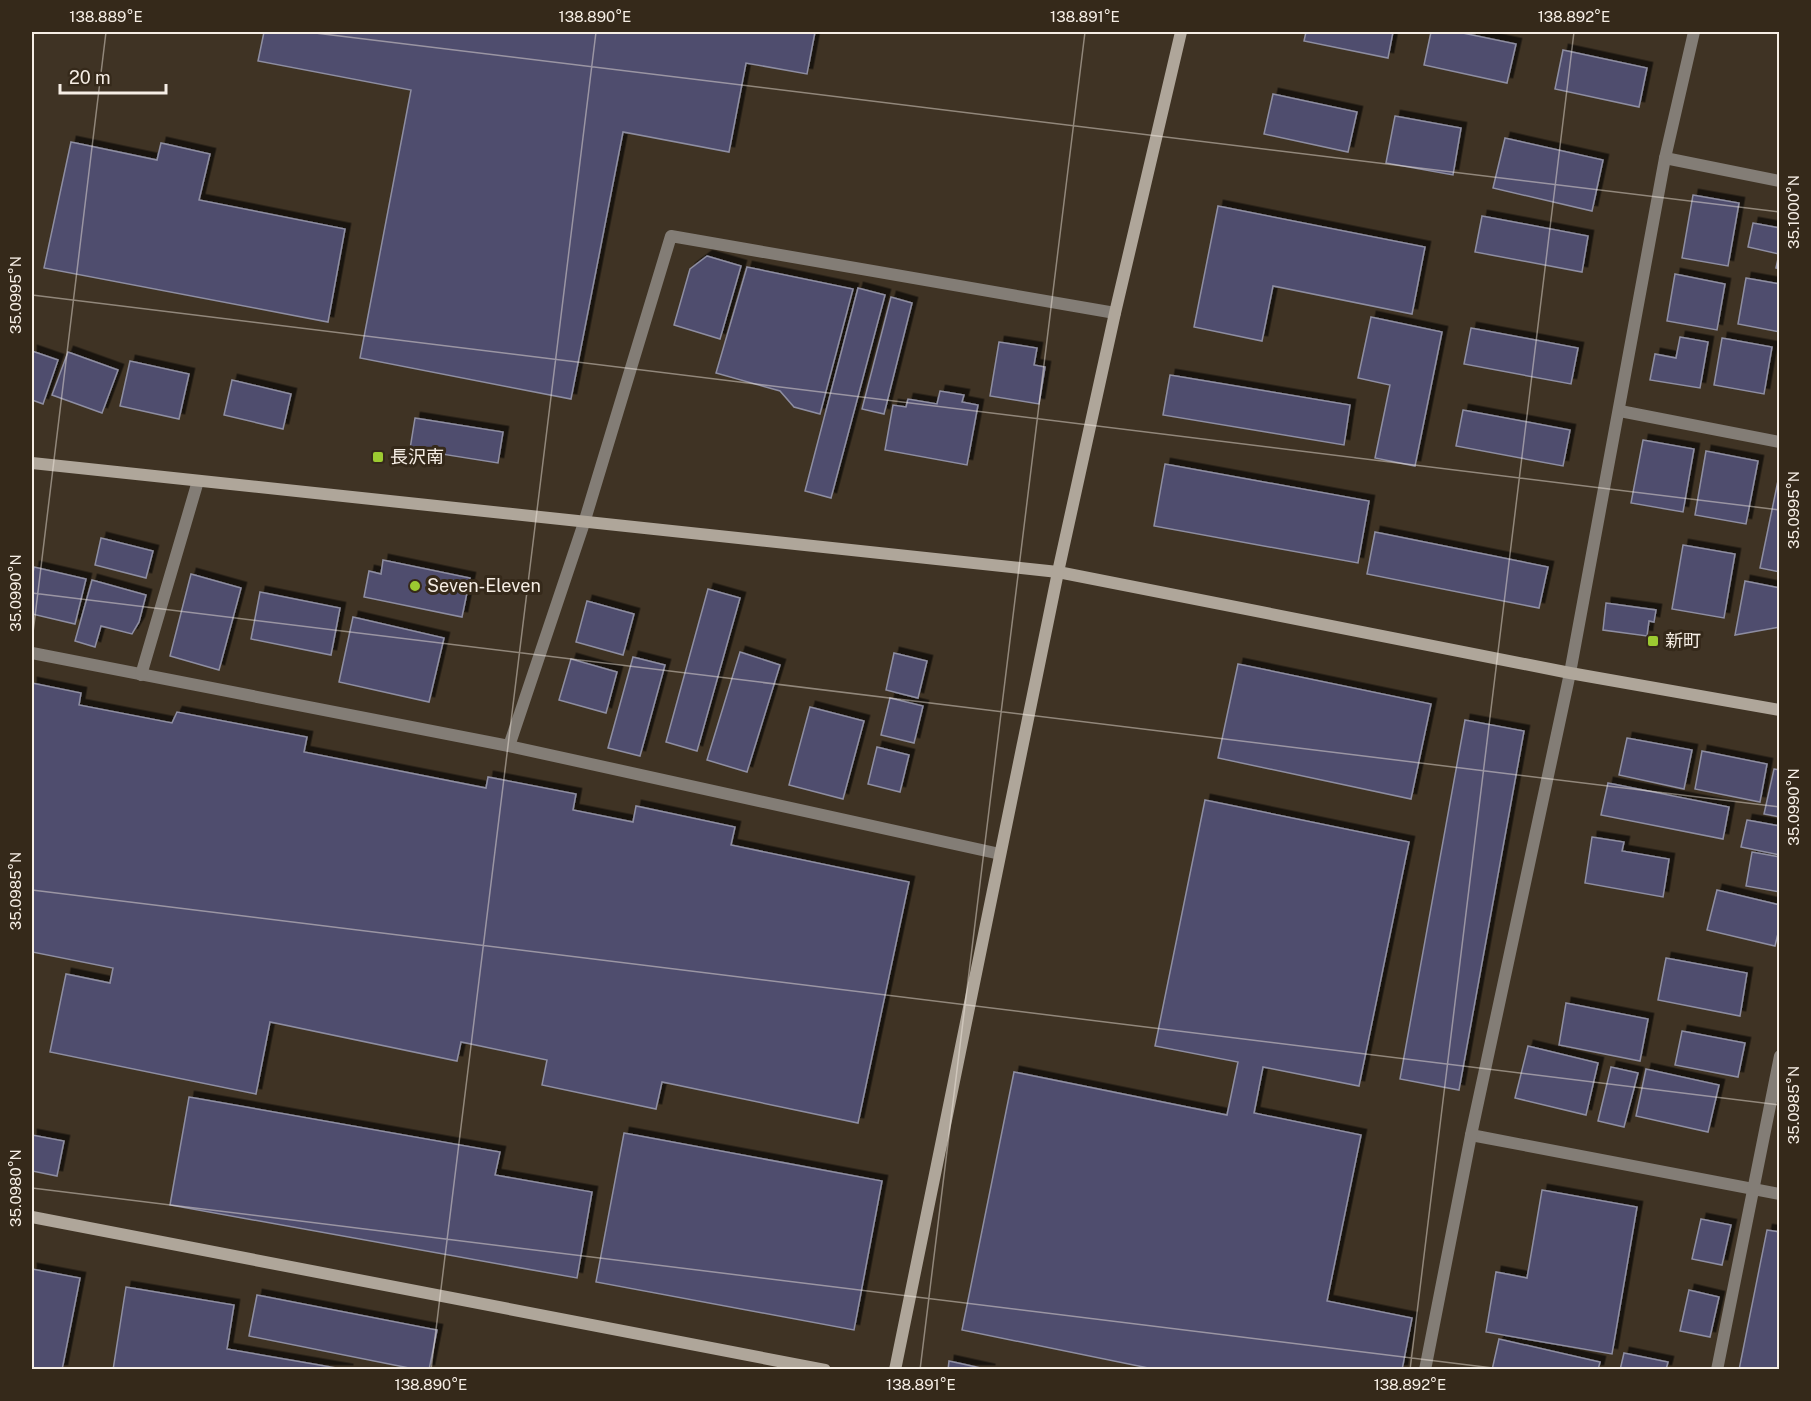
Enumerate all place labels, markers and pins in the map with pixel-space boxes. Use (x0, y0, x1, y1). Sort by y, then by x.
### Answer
place label: 長沢南 (390, 446, 444, 467)
marker: 長沢南 (371, 450, 385, 464)
place label: Seven-Eleven (427, 575, 541, 596)
marker: Seven-Eleven (408, 579, 422, 593)
place label: 新町 (1665, 630, 1701, 651)
marker: 新町 (1646, 634, 1660, 648)

